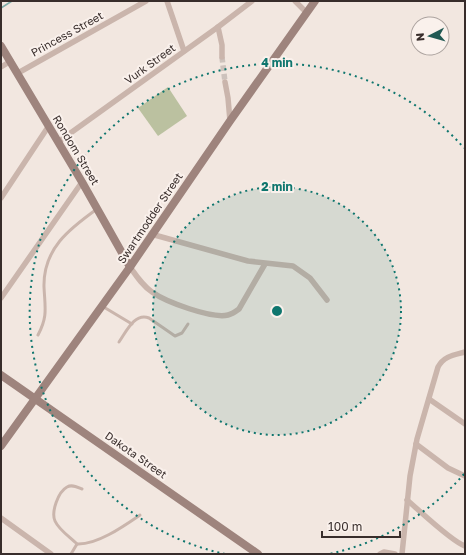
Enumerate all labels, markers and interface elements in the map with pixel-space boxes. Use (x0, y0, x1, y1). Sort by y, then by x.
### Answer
street label: Princess Street (28, 8, 105, 59)
north arrow (410, 16, 450, 56)
text: N (413, 32, 426, 42)
street label: Vurk Street (122, 41, 178, 86)
text: 4 min (261, 55, 293, 70)
street label: Rondom Street (50, 112, 102, 187)
street label: Swartmodder Street (114, 170, 185, 266)
text: 2 min (261, 179, 293, 194)
centre of rings (270, 304, 284, 318)
street label: Dakota Street (103, 428, 170, 481)
scale bar (322, 513, 400, 539)
text: 100 m (328, 519, 362, 534)

